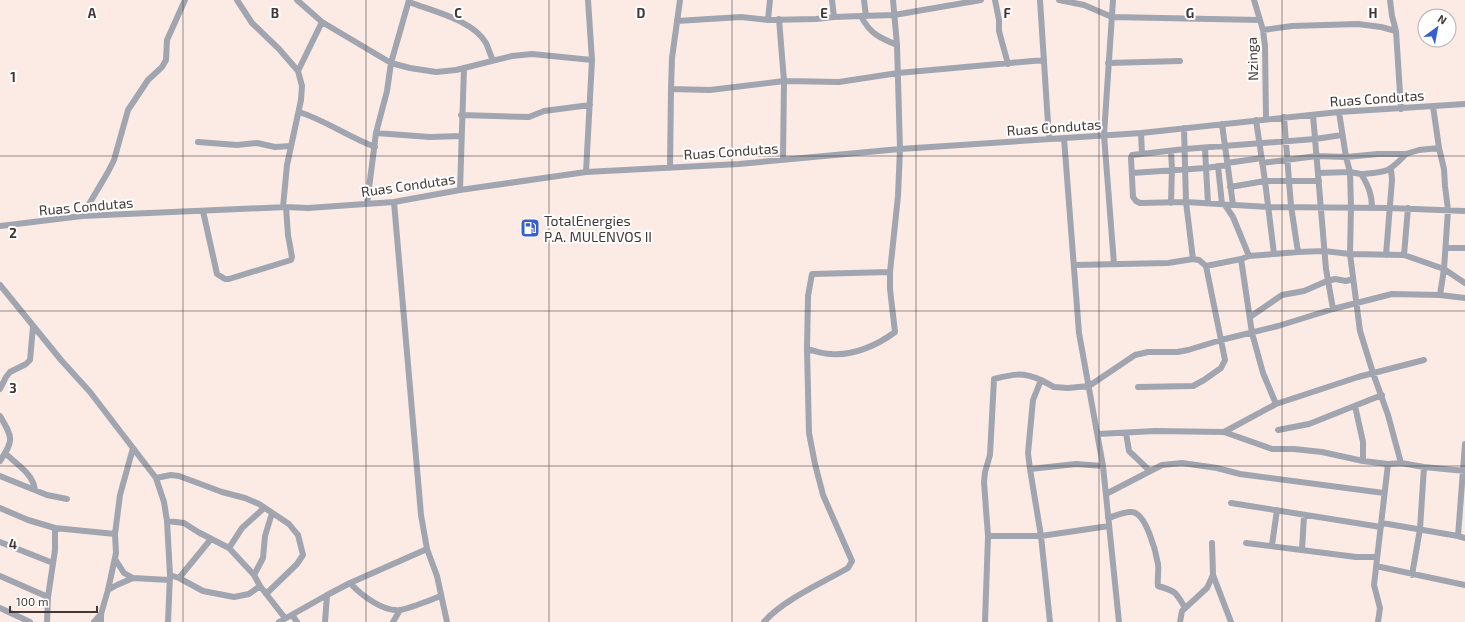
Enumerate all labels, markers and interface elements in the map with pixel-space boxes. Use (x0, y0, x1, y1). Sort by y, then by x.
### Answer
text: A (88, 5, 97, 21)
text: B (271, 5, 279, 21)
text: C (454, 5, 462, 21)
text: D (637, 5, 646, 21)
text: E (820, 5, 828, 21)
text: F (1003, 5, 1011, 21)
text: G (1186, 5, 1194, 21)
text: H (1369, 5, 1378, 21)
north arrow (1417, 8, 1457, 48)
text: N (1436, 11, 1449, 27)
street label: Nzinga (1243, 37, 1261, 81)
text: 1 (10, 69, 16, 85)
street label: Ruas Condutas (1329, 86, 1425, 110)
street label: Ruas Condutas (1006, 115, 1102, 139)
street label: Ruas Condutas (683, 139, 779, 163)
street label: Ruas Condutas (360, 170, 456, 200)
street label: Ruas Condutas (38, 193, 134, 219)
place label: TotalEnergies P.A. MULENVOS II (544, 212, 652, 245)
fuel station icon: TotalEnergies P.A. MULENVOS II (519, 217, 541, 239)
text: 2 (9, 225, 17, 241)
text: 3 (9, 380, 17, 396)
text: 4 (9, 536, 17, 552)
scale bar (10, 588, 97, 614)
text: 100 m (16, 594, 48, 608)

